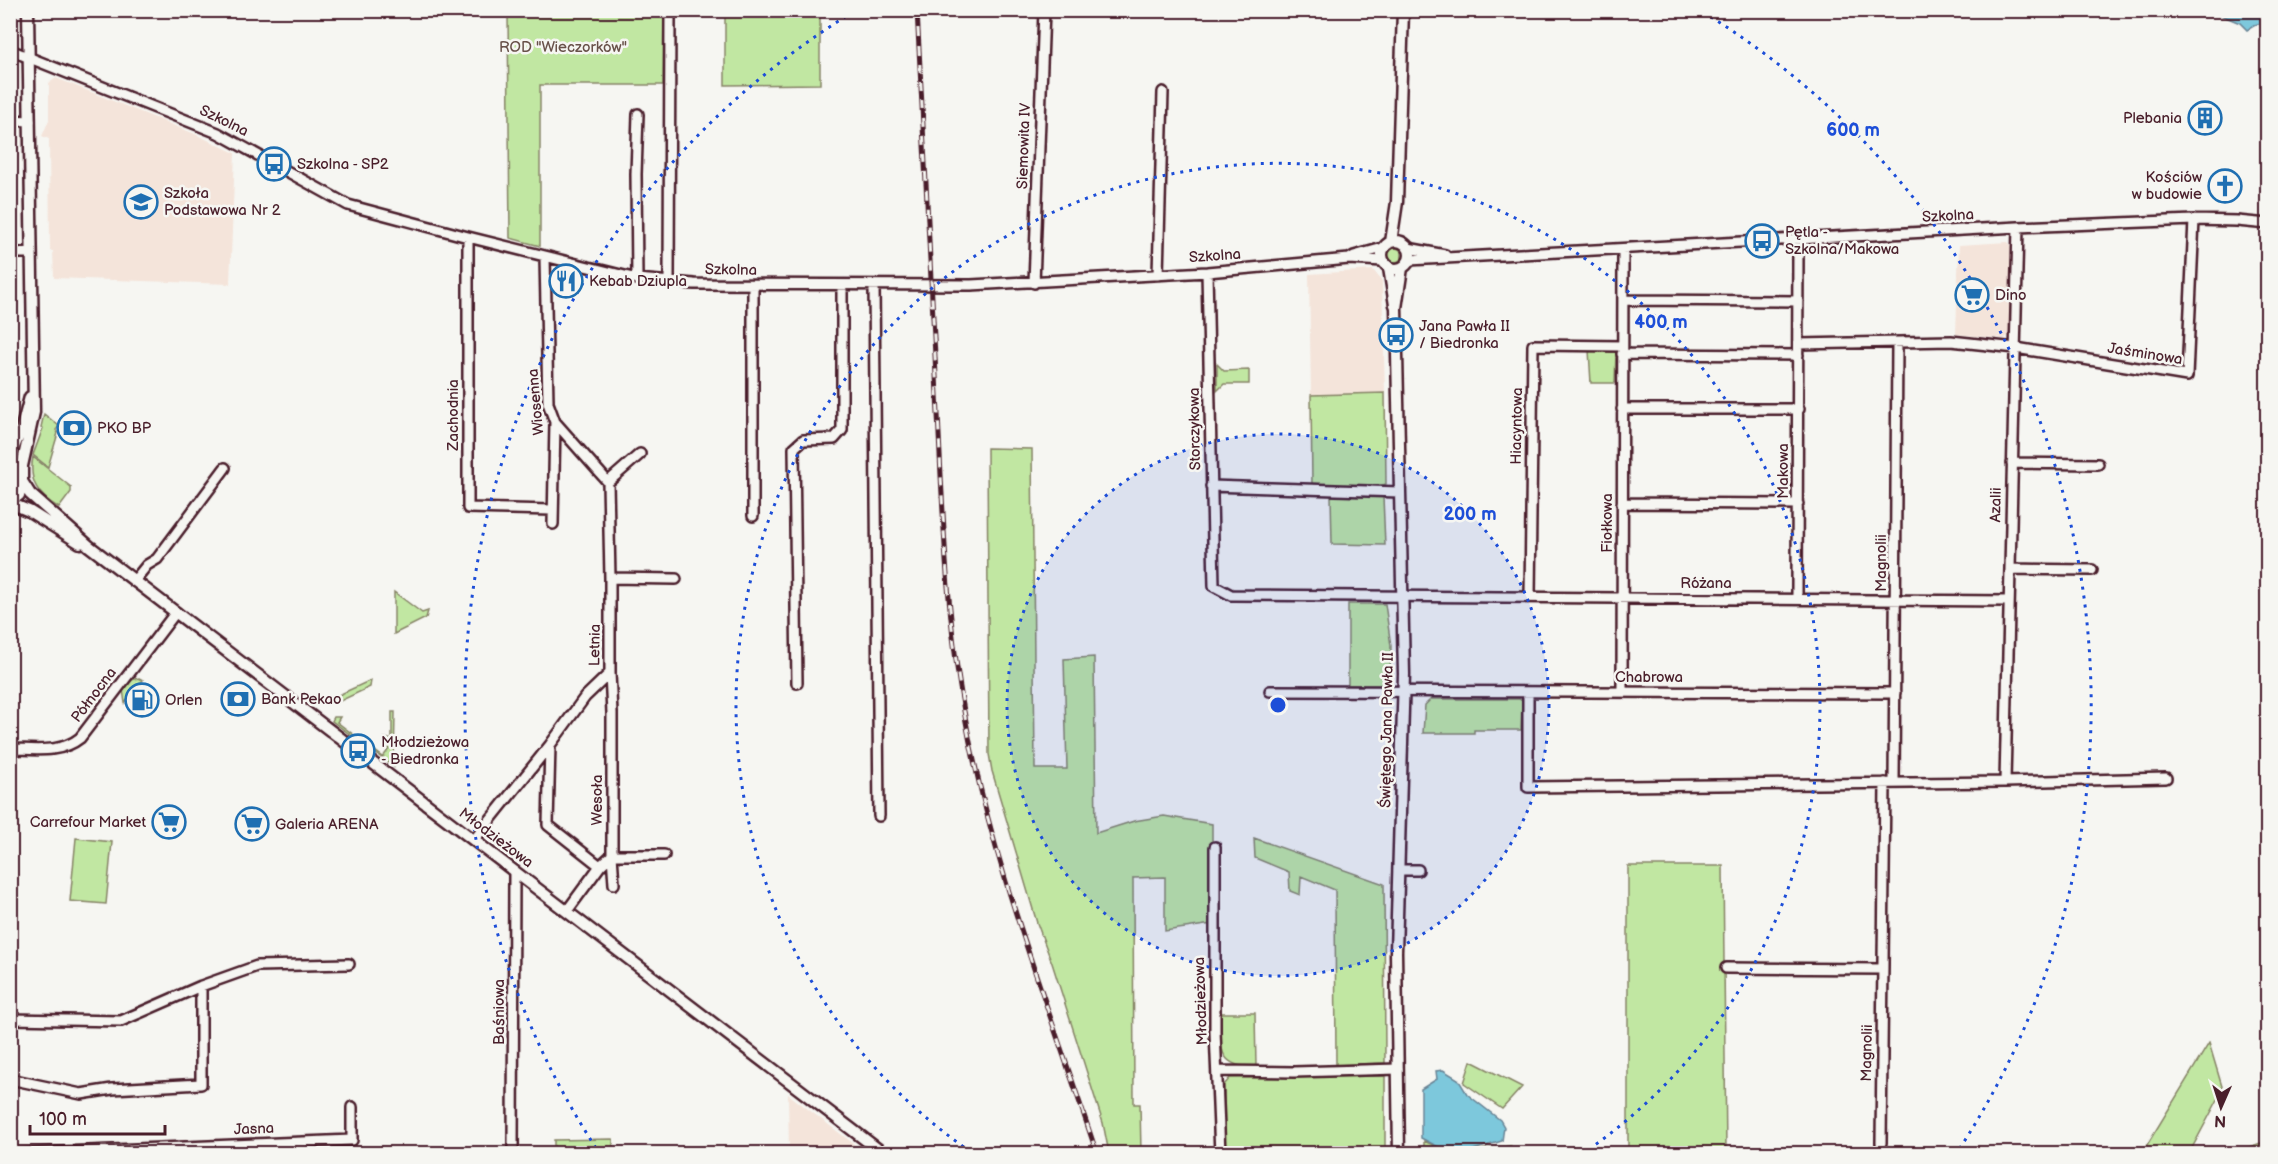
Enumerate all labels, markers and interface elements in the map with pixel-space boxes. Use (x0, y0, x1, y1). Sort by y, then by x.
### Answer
park label: ROD "Wieczorków" (499, 38, 627, 57)
building icon: Plebania (2187, 100, 2223, 136)
street label: Szkolna (196, 101, 252, 141)
street label: Siemowita IV (1013, 102, 1035, 190)
place label: Plebania (2123, 109, 2182, 128)
text: 600 m (1826, 120, 1880, 141)
bus stop icon: Szkolna - SP2 (256, 146, 292, 182)
place label: Szkolna - SP2 (297, 155, 389, 174)
place label: Kościów w budowie (2132, 168, 2202, 204)
church icon: Kościów w budowie (2207, 168, 2243, 204)
school or university icon: Szkoła Podstawowa Nr 2 (123, 184, 159, 220)
place label: Szkoła Podstawowa Nr 2 (164, 184, 281, 220)
street label: Szkolna (1921, 205, 1975, 227)
bus stop icon: Pętla - Szkolna/Makowa (1744, 223, 1780, 259)
place label: Pętla - Szkolna/Makowa (1785, 223, 1899, 259)
street label: Szkolna (1188, 245, 1242, 267)
street label: Szkolna (705, 260, 757, 280)
restaurant icon: Kebab Dziupla (548, 263, 584, 299)
place label: Kebab Dziupla (589, 272, 687, 291)
supermarket icon: Dino (1954, 277, 1990, 313)
place label: Dino (1995, 286, 2026, 305)
text: 400 m (1634, 312, 1688, 333)
bus stop icon: Jana Pawła II / Biedronka (1378, 317, 1414, 353)
place label: Jana Pawła II / Biedronka (1419, 317, 1510, 353)
street label: Jaśminowa (2106, 339, 2184, 369)
street label: Wiosenna (524, 368, 548, 436)
street label: Zachodnia (444, 379, 463, 452)
street label: Storczykowa (1185, 387, 1205, 471)
street label: Hiacyntowa (1507, 387, 1527, 465)
bank icon: PKO BP (56, 410, 92, 446)
place label: PKO BP (97, 419, 152, 438)
street label: Makowa (1774, 443, 1793, 499)
street label: Azalii (1986, 487, 2006, 523)
street label: Fiołkowa (1598, 493, 1617, 553)
text: 200 m (1443, 504, 1497, 525)
street label: Magnolii (1872, 534, 1891, 592)
street label: Różana (1680, 574, 1732, 593)
street label: Letnia (585, 624, 605, 666)
street label: Świętego Jana Pawła II (1376, 652, 1398, 808)
street label: Północna (67, 664, 121, 726)
street label: Chabrowa (1615, 668, 1683, 687)
bank icon: Bank Pekao (220, 681, 256, 717)
fuel station icon: Orlen (124, 682, 160, 718)
place label: Bank Pekao (261, 690, 341, 709)
place label: Orlen (165, 691, 202, 710)
centre of rings (1268, 695, 1288, 715)
bus stop icon: Młodzieżowa - Biedronka (340, 733, 376, 769)
place label: Młodzieżowa - Biedronka (381, 733, 469, 769)
street label: Wesoła (588, 775, 607, 825)
supermarket icon: Carrefour Market (151, 804, 187, 840)
street label: Młodzieżowa (455, 804, 537, 872)
supermarket icon: Galeria ARENA (234, 806, 270, 842)
place label: Carrefour Market (30, 813, 146, 832)
place label: Galeria ARENA (275, 815, 379, 834)
street label: Młodzieżowa (1190, 957, 1212, 1045)
street label: Baśniowa (490, 979, 509, 1045)
street label: Magnolii (1857, 1024, 1877, 1082)
north arrow (2191, 1077, 2251, 1137)
scale bar (30, 1098, 165, 1136)
text: 100 m (39, 1109, 87, 1130)
text: N (2214, 1111, 2227, 1130)
street label: Jasna (233, 1119, 275, 1139)

